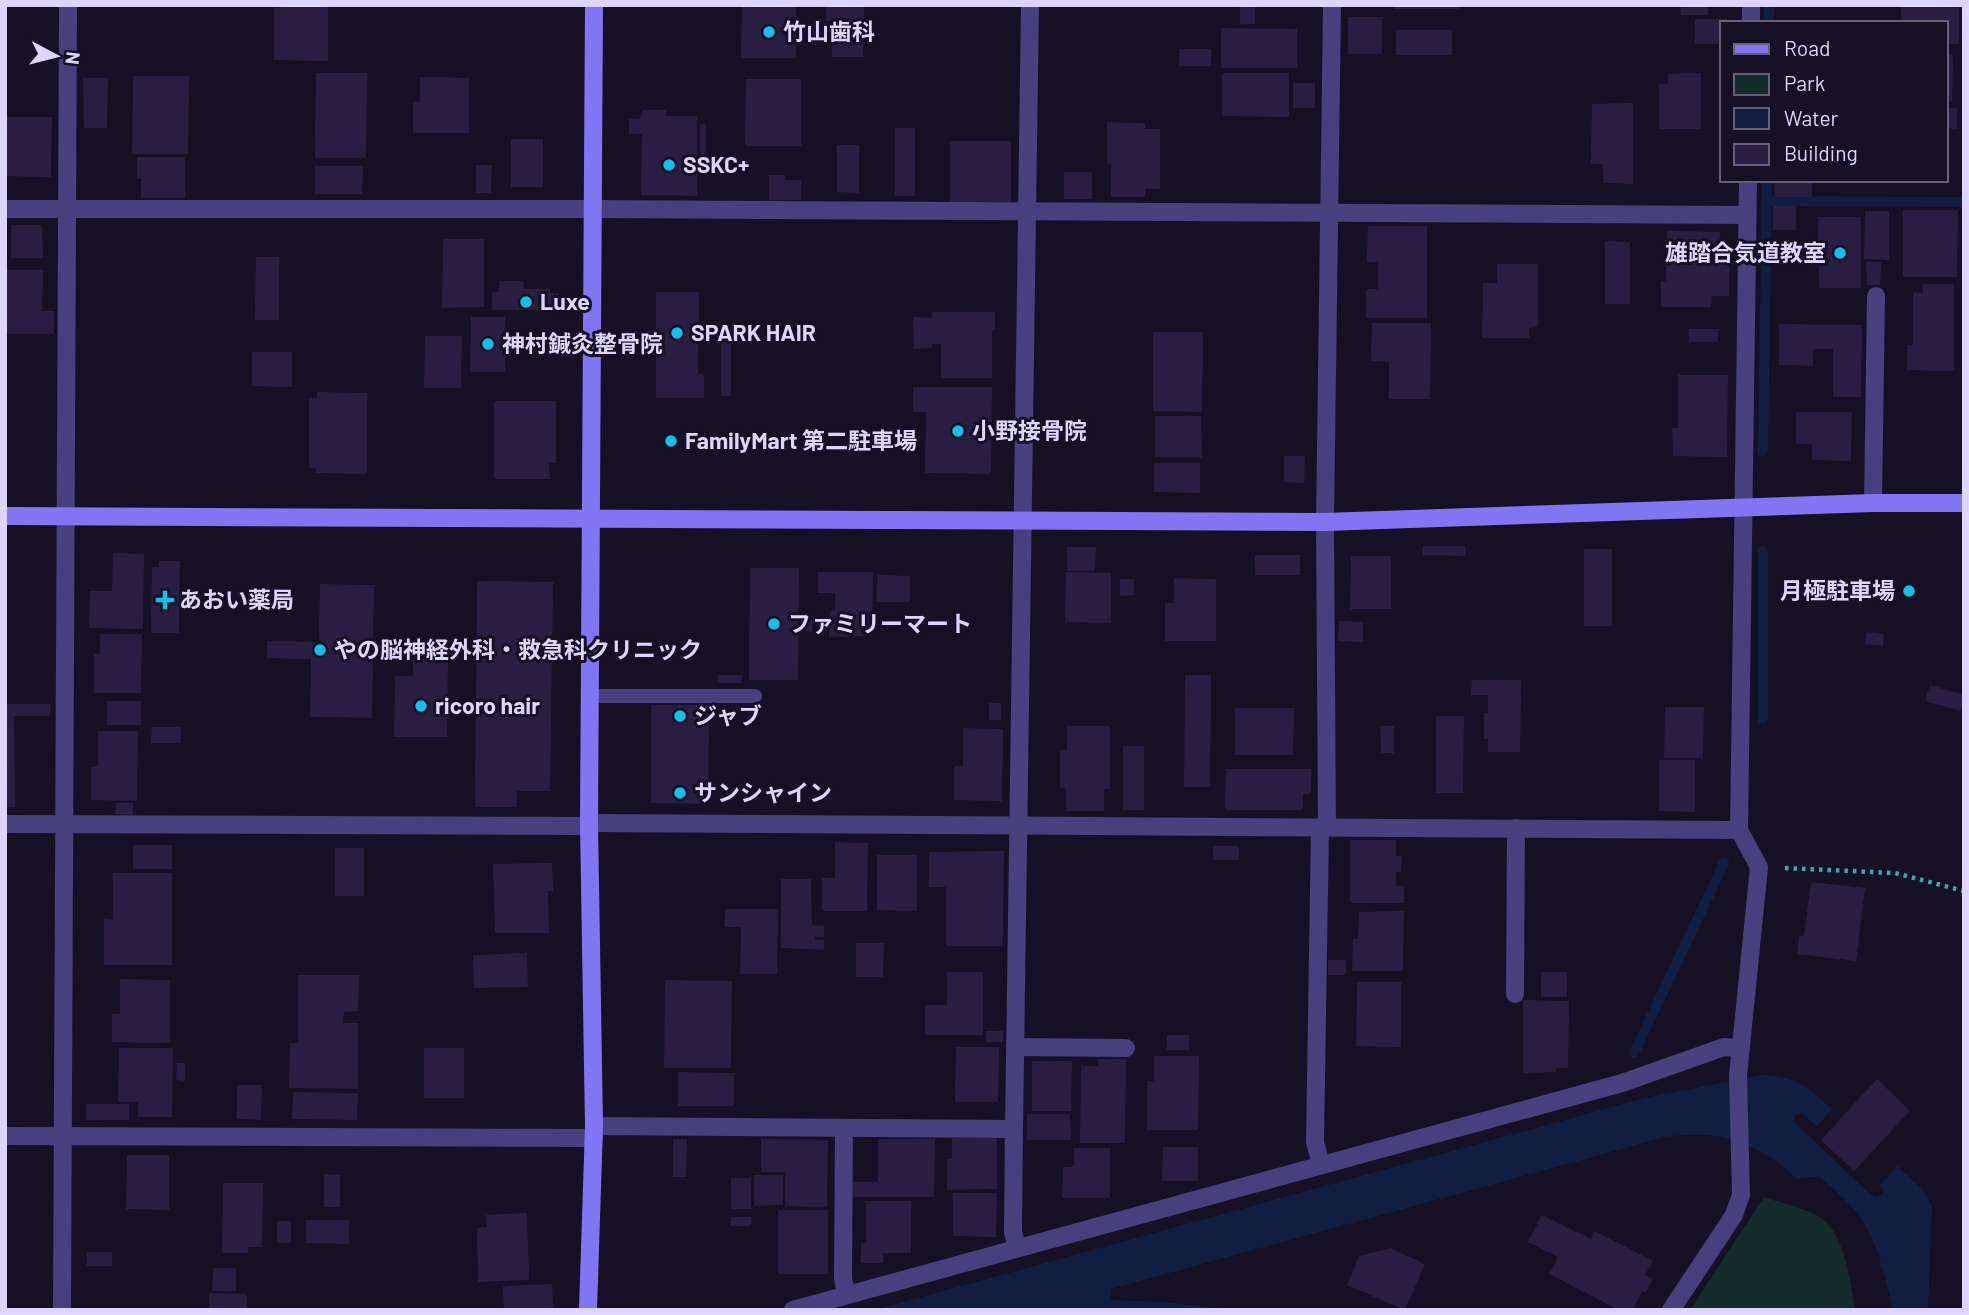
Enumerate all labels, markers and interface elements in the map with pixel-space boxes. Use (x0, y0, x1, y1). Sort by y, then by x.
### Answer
place label: 竹山歯科 (783, 17, 875, 45)
north arrow (21, 21, 91, 91)
legend (1720, 21, 1948, 182)
marker: 竹山歯科 (761, 24, 777, 40)
text: Road (1784, 35, 1830, 60)
text: N (61, 50, 86, 66)
text: Park (1784, 70, 1825, 95)
text: Water (1784, 105, 1839, 130)
text: Building (1784, 140, 1858, 165)
place label: SSKC+ (683, 150, 749, 178)
marker: SSKC+ (661, 157, 677, 173)
place label: 雄踏合気道教室 (1665, 238, 1826, 266)
marker: 雄踏合気道教室 (1832, 245, 1848, 261)
place label: Luxe (540, 287, 590, 315)
marker: Luxe (518, 294, 534, 310)
place label: SPARK HAIR (691, 318, 816, 346)
marker: SPARK HAIR (669, 325, 685, 341)
place label: 神村鍼灸整骨院 (502, 329, 663, 357)
marker: 神村鍼灸整骨院 (480, 336, 496, 352)
place label: 小野接骨院 (972, 416, 1087, 444)
marker: 小野接骨院 (950, 423, 966, 439)
place label: FamilyMart 第二駐車場 (685, 426, 917, 454)
marker: FamilyMart 第二駐車場 (663, 433, 679, 449)
place label: 月極駐車場 (1780, 576, 1895, 604)
marker: 月極駐車場 (1901, 583, 1917, 599)
place label: あおい薬局 (179, 585, 294, 613)
marker: あおい薬局 (157, 592, 173, 608)
place label: ファミリーマート (788, 609, 972, 637)
marker: ファミリーマート (766, 616, 782, 632)
place label: やの脳神経外科・救急科クリニック (334, 635, 702, 663)
marker: やの脳神経外科・救急科クリニック (312, 642, 328, 658)
place label: ricoro hair (435, 691, 540, 719)
marker: ricoro hair (413, 698, 429, 714)
place label: ジャブ (694, 701, 762, 729)
marker: ジャブ (672, 708, 688, 724)
place label: サンシャイン (694, 778, 832, 806)
marker: サンシャイン (672, 785, 688, 801)

